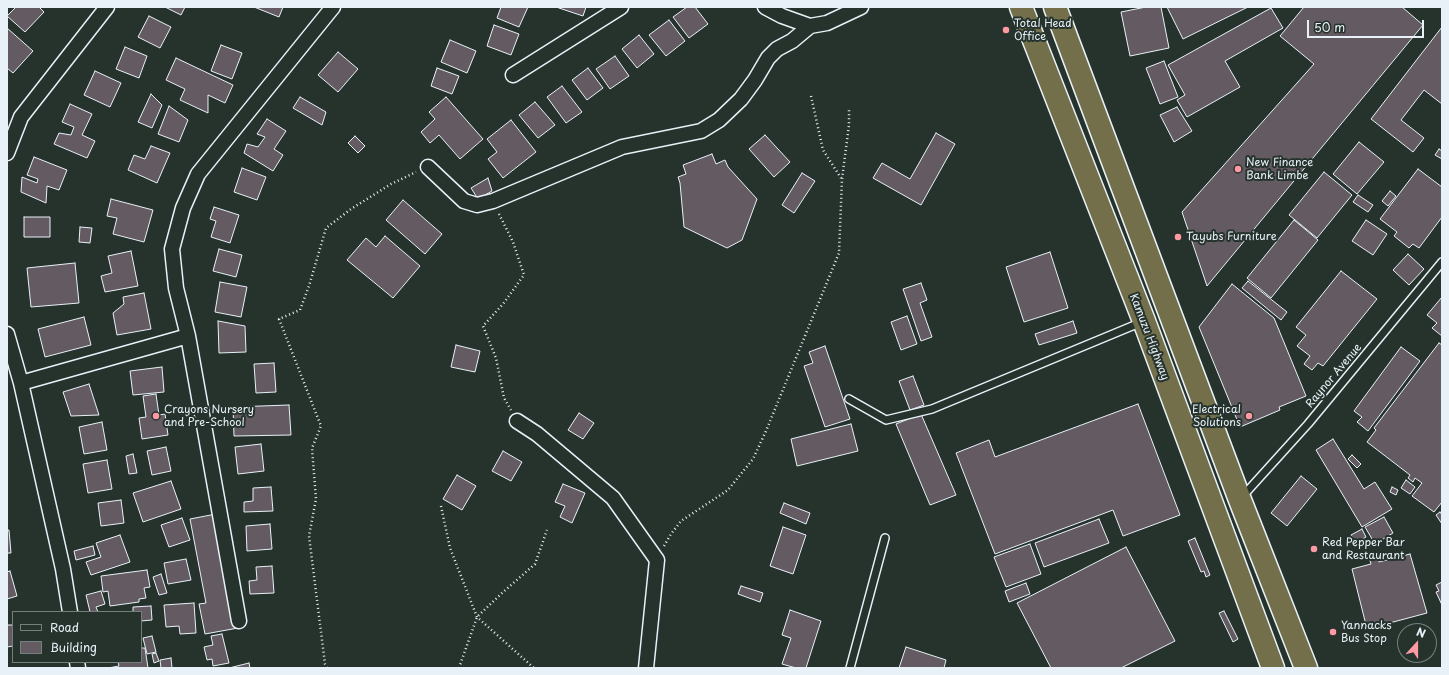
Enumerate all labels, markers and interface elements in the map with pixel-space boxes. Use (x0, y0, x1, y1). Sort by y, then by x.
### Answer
scale bar (1309, 12, 1426, 38)
place label: Total Head Office (1014, 17, 1072, 43)
text: 50 m (1314, 18, 1345, 36)
marker: Total Head Office (1001, 25, 1011, 35)
place label: New Finance Bank Limbe (1246, 156, 1313, 182)
marker: New Finance Bank Limbe (1233, 164, 1243, 174)
place label: Tayubs Furniture (1186, 230, 1277, 244)
marker: Tayubs Furniture (1173, 232, 1183, 242)
street label: Kamuzu Highway (1126, 292, 1172, 382)
street label: Raynor Avenue (1303, 341, 1365, 411)
place label: Crayons Nursery and Pre-School (164, 403, 254, 429)
place label: Electrical Solutions (1192, 403, 1241, 429)
marker: Crayons Nursery and Pre-School (151, 411, 161, 421)
marker: Electrical Solutions (1244, 411, 1254, 421)
place label: Red Pepper Bar and Restaurant (1322, 536, 1405, 562)
marker: Red Pepper Bar and Restaurant (1309, 544, 1319, 554)
legend (12, 611, 142, 663)
text: Road (50, 618, 79, 636)
place label: Yannacks Bus Stop (1341, 619, 1392, 645)
north arrow (1397, 623, 1437, 663)
text: N (1414, 623, 1428, 642)
marker: Yannacks Bus Stop (1328, 627, 1338, 637)
text: Building (50, 638, 97, 656)

